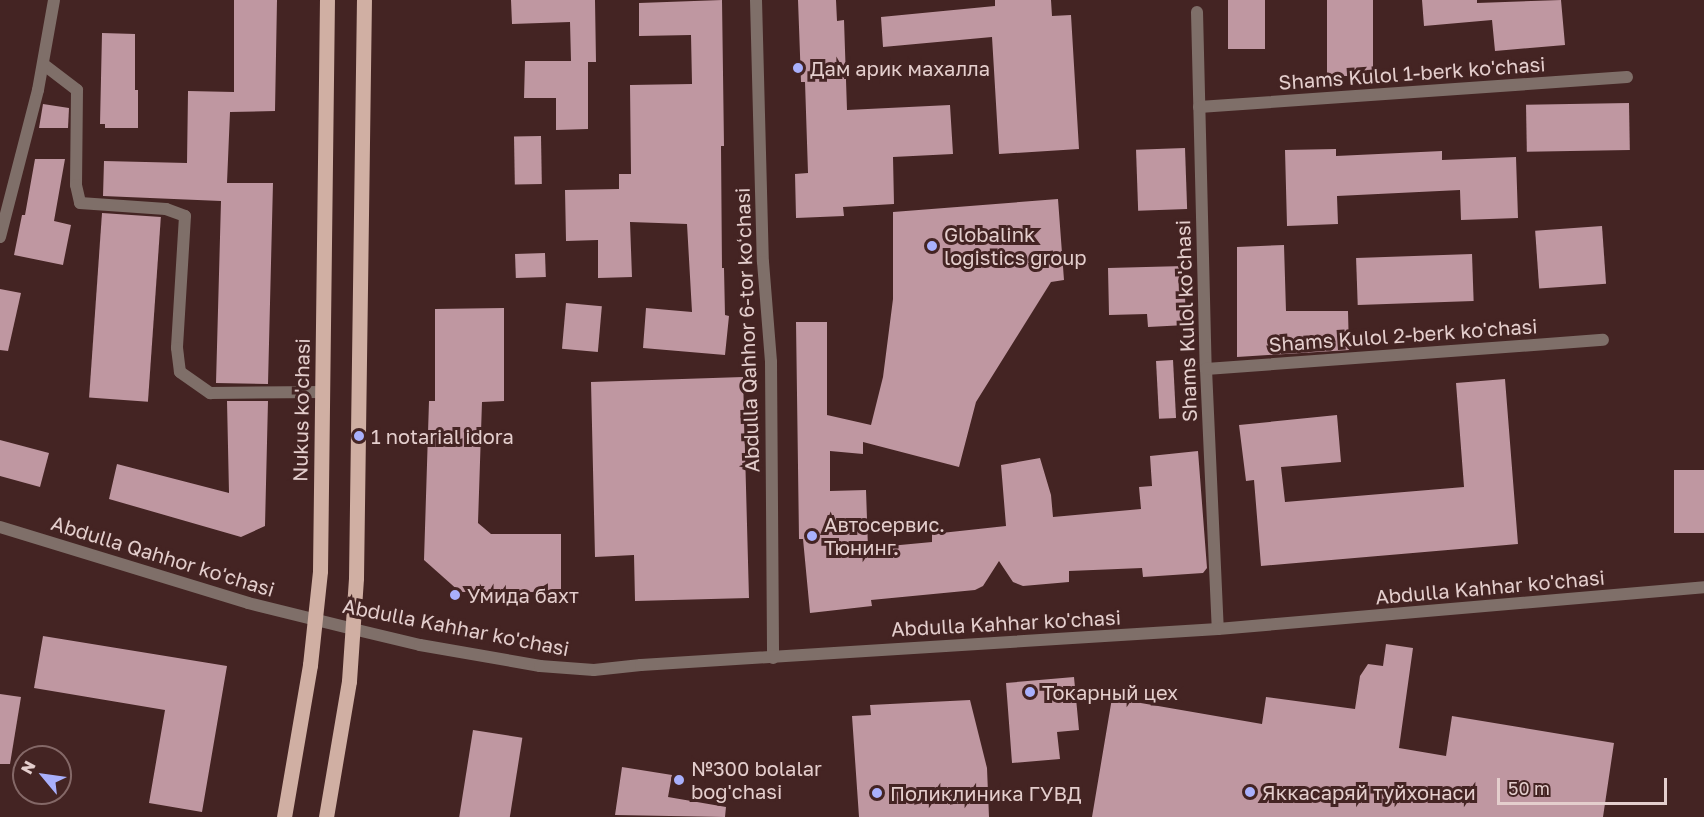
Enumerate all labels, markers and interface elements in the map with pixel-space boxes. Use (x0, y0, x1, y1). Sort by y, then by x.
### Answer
street label: Shams Kulol 1-berk ko'chasi (1278, 52, 1546, 94)
place label: Дам арик махалла (810, 56, 990, 80)
marker: Дам арик махалла (791, 61, 805, 75)
street label: Abdulla Qahhor 6-tor koʻchasi (730, 187, 764, 473)
street label: Shams Kulol ko'chasi (1170, 220, 1202, 422)
place label: Globalink logistics group (944, 222, 1087, 269)
marker: Globalink logistics group (925, 239, 939, 253)
street label: Shams Kulol 2-berk ko'chasi (1268, 314, 1538, 356)
street label: Nukus ko'chasi (288, 338, 314, 482)
place label: 1 notarial idora (371, 424, 514, 448)
marker: 1 notarial idora (352, 429, 366, 443)
street label: Abdulla Qahhor ko'chasi (49, 511, 277, 601)
place label: Автосервис. Тюнинг. (824, 512, 945, 559)
marker: Автосервис. Тюнинг. (805, 529, 819, 543)
street label: Abdulla Kahhar ko'chasi (1374, 565, 1606, 609)
place label: Умида бахт (467, 583, 579, 607)
marker: Умида бахт (448, 588, 462, 602)
street label: Abdulla Kahhar ko'chasi (341, 593, 571, 661)
street label: Abdulla Kahhar ko'chasi (890, 605, 1122, 641)
place label: Токарный цех (1042, 680, 1178, 704)
marker: Токарный цех (1023, 685, 1037, 699)
north arrow (12, 745, 72, 805)
place label: №300 bolalar bog'chasi (691, 756, 822, 803)
text: N (16, 757, 40, 777)
scale bar (1500, 766, 1670, 804)
marker: №300 bolalar bog'chasi (672, 773, 686, 787)
text: 50 m (1508, 777, 1550, 799)
place label: Яккасаряй туйхонаси (1262, 780, 1476, 804)
place label: Поликлиника ГУВД (890, 781, 1081, 805)
marker: Поликлиника ГУВД (868, 784, 886, 802)
marker: Яккасаряй туйхонаси (1243, 785, 1257, 799)

